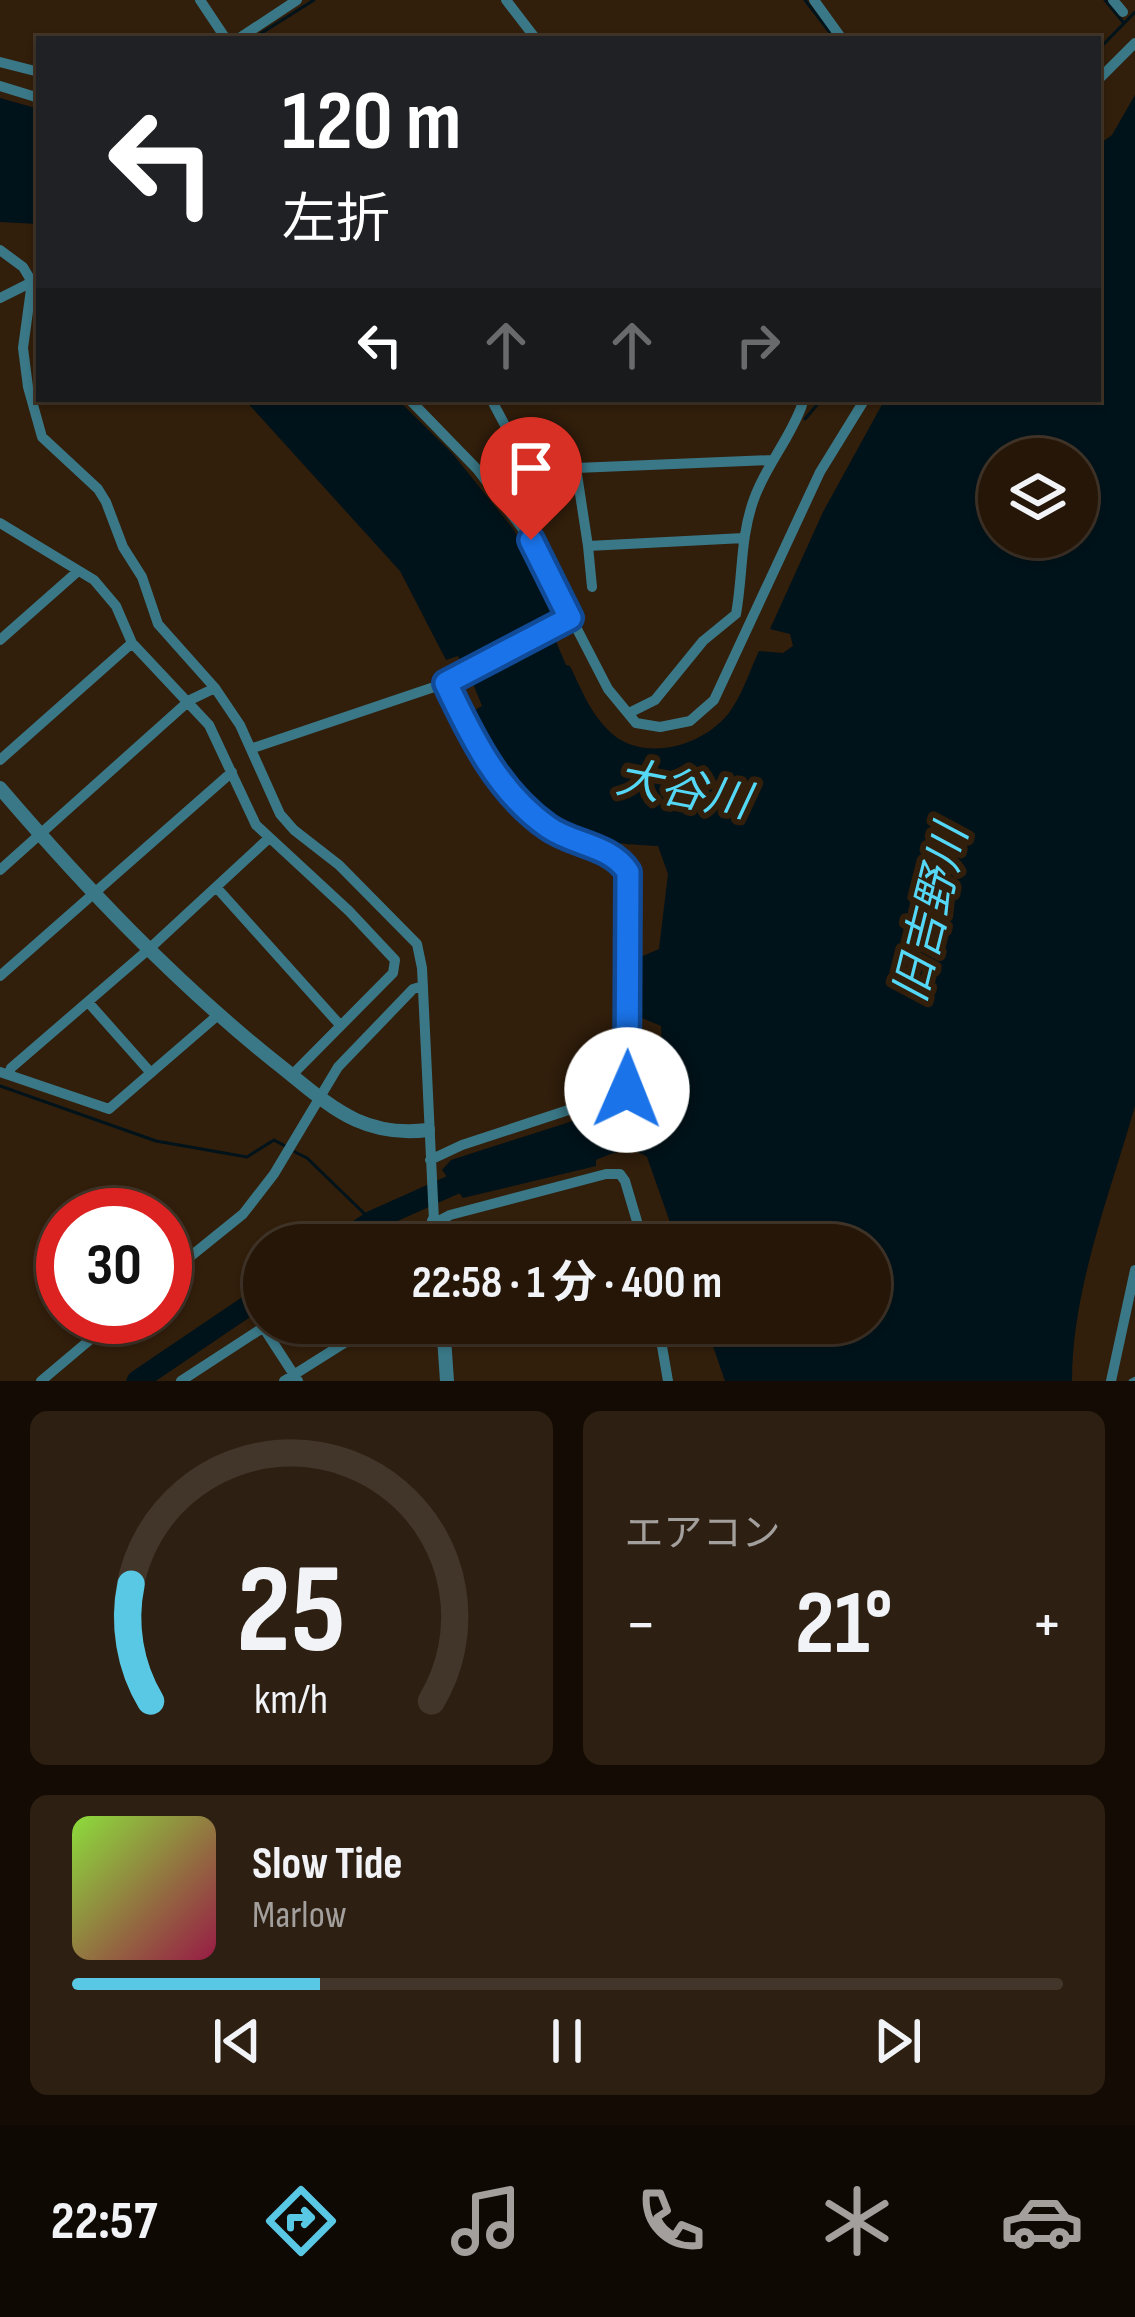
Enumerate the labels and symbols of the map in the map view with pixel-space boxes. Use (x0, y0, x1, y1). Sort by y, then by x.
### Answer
pin (480, 417, 582, 540)
water label: 大谷川 (611, 751, 758, 832)
water label: 旧吉野川 (884, 816, 981, 1008)
position arrow (564, 1027, 690, 1153)
speed limit sign: 30 (36, 1188, 192, 1344)

